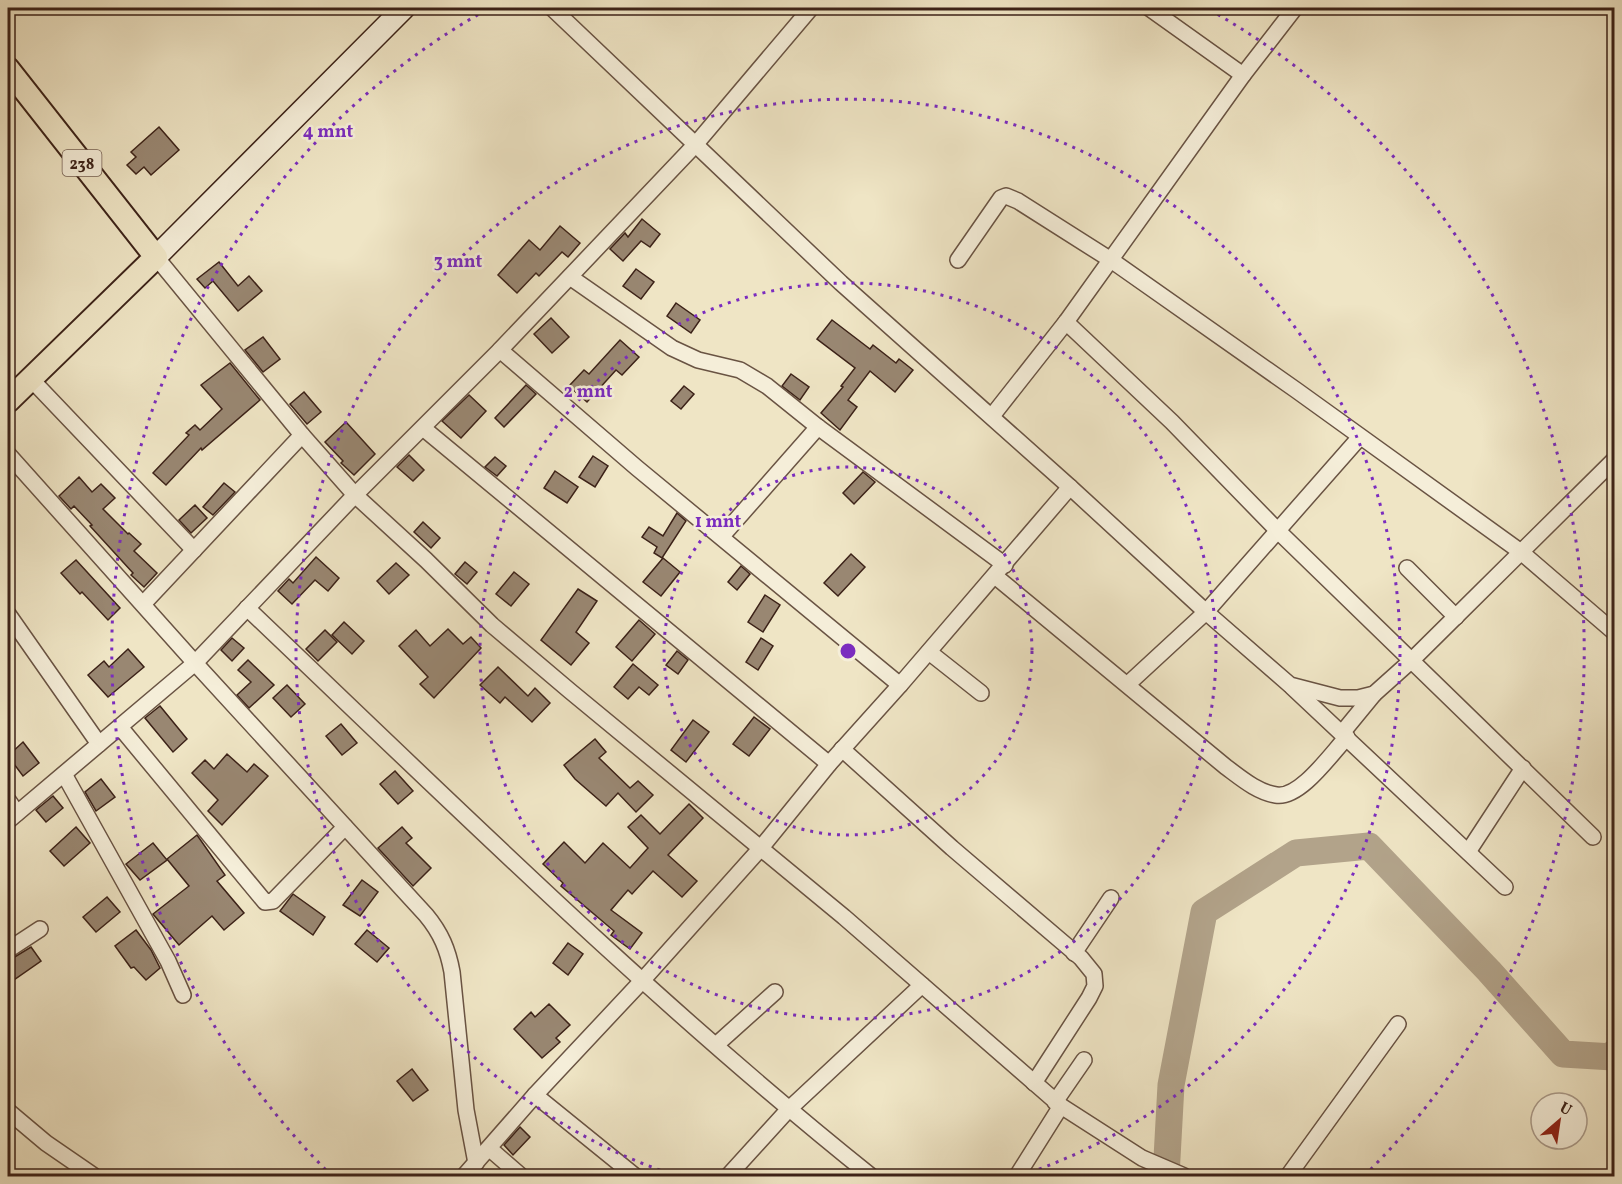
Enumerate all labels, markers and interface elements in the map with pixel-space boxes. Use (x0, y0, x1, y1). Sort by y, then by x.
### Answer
text: 4 mnt (303, 120, 353, 145)
road number: 238 (62, 150, 101, 176)
text: 3 mnt (434, 250, 483, 275)
text: 2 mnt (564, 380, 613, 405)
text: 1 mnt (695, 510, 742, 535)
centre of rings (838, 641, 858, 661)
north arrow (1529, 1091, 1589, 1151)
text: U (1555, 1097, 1575, 1122)

